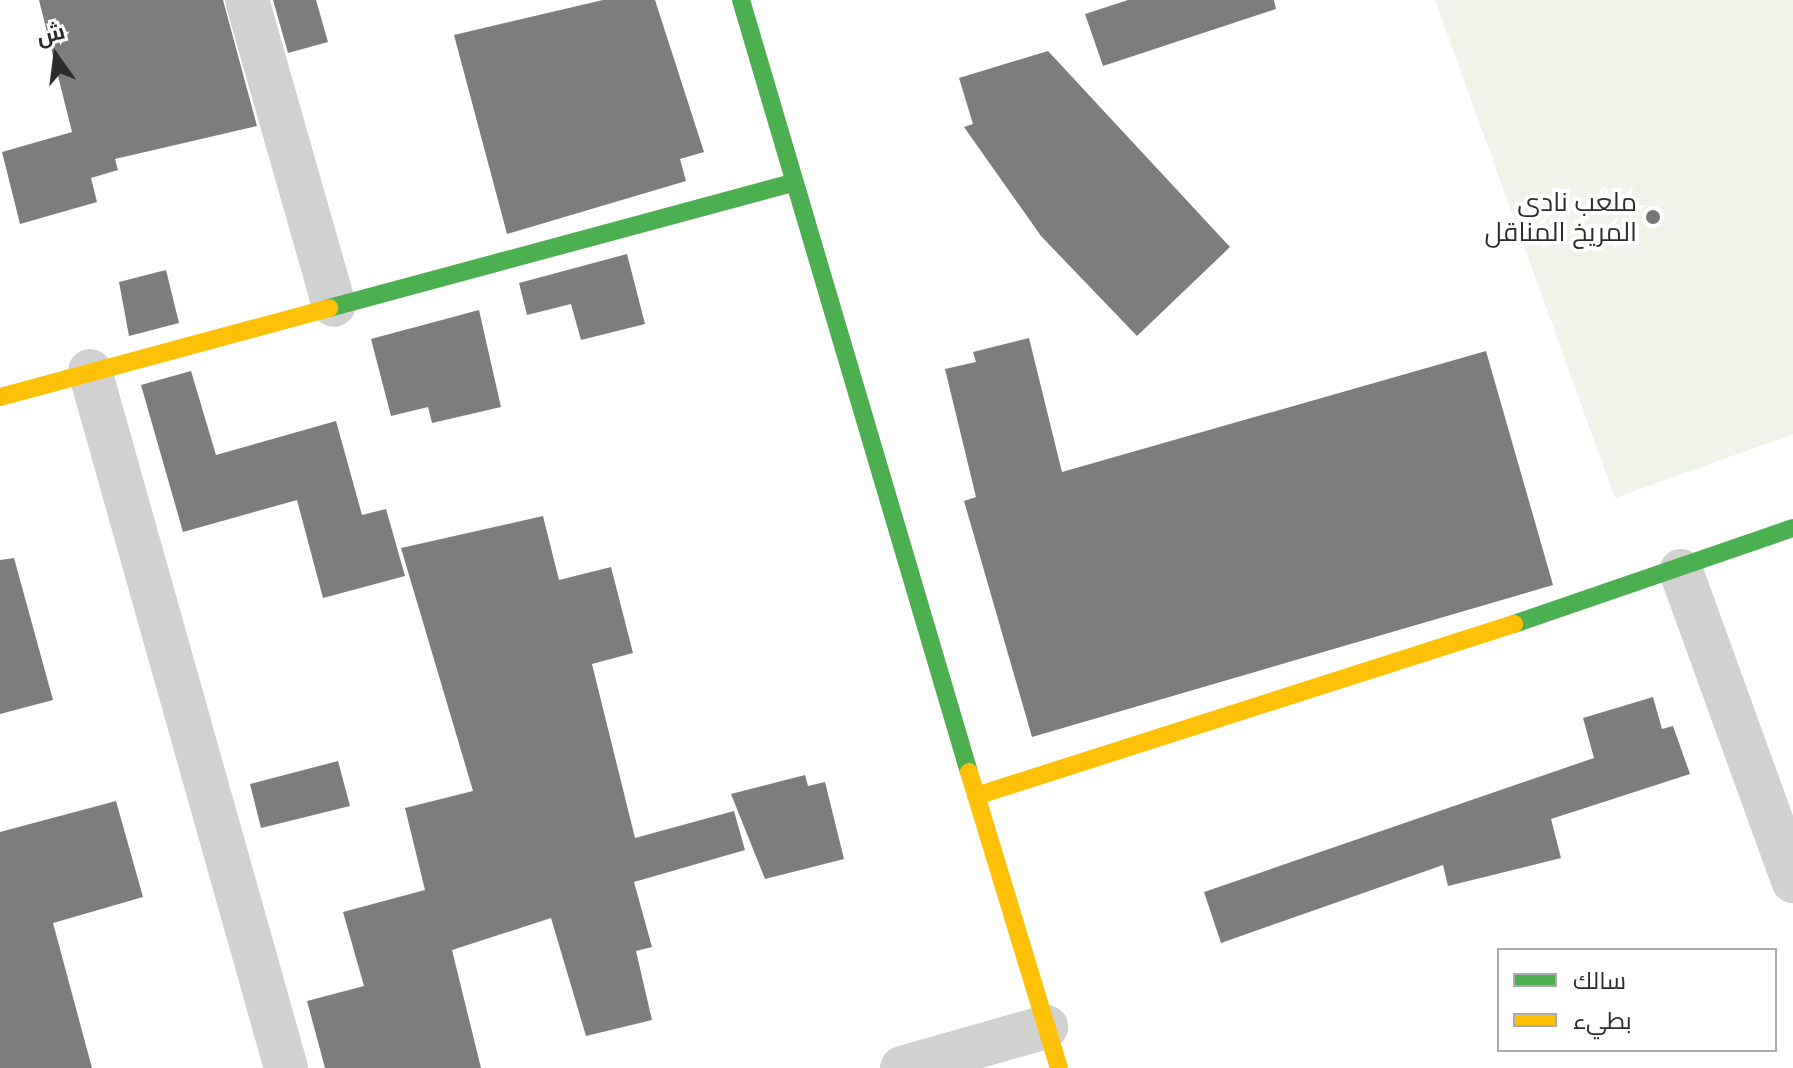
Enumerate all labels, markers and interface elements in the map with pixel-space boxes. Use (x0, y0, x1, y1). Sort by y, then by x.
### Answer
text: ش (33, 15, 68, 51)
north arrow (16, 16, 96, 96)
place label: ملعب نادي المريخ المناقل (1484, 186, 1637, 248)
marker: ملعب نادي المريخ المناقل (1644, 208, 1662, 226)
legend (1497, 948, 1777, 1052)
text: سالك (1573, 963, 1626, 996)
text: بطيء (1573, 1003, 1632, 1036)

